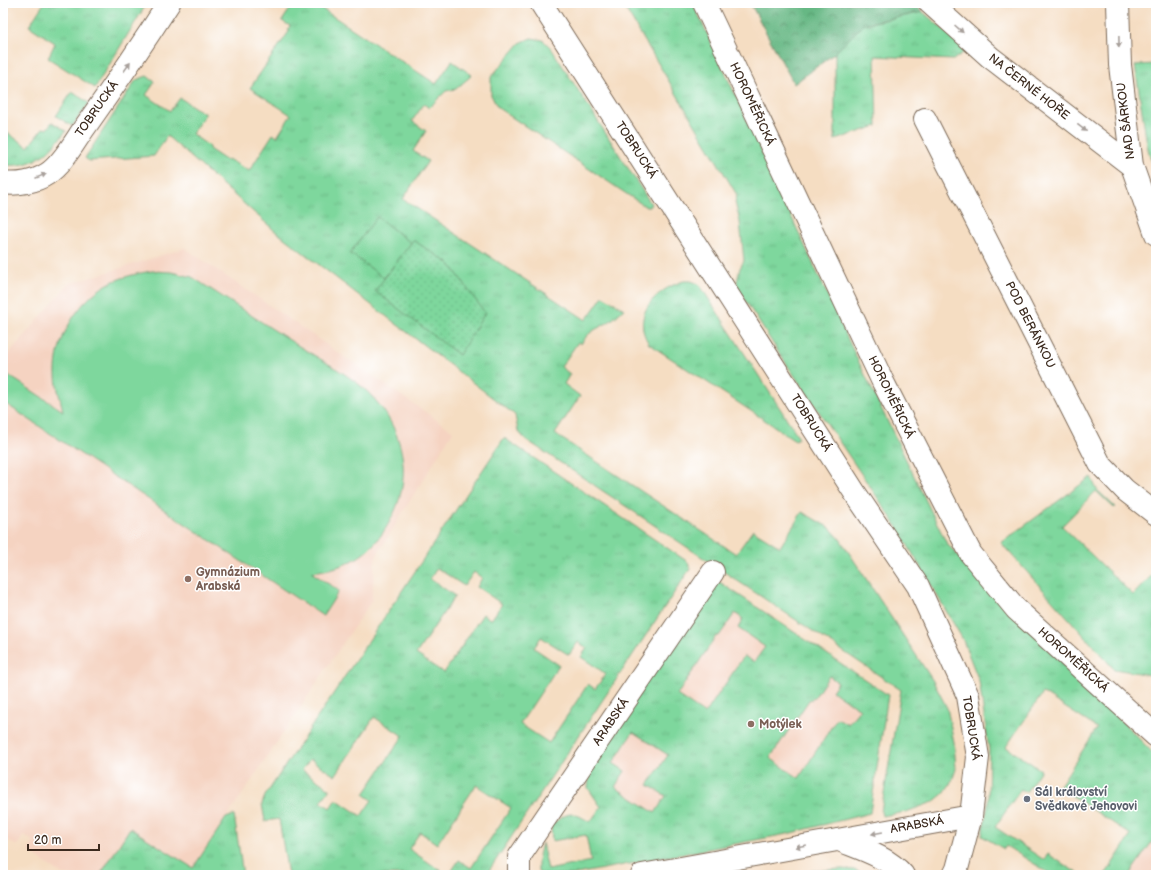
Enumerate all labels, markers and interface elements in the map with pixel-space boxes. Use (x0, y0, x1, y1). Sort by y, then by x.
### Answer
one-way arrow (954, 24, 964, 34)
one-way arrow (1116, 36, 1122, 49)
street label: NA ČERNÉ HOŘE (985, 49, 1074, 123)
street label: HOROMĚŘICKÁ (726, 59, 780, 148)
one-way arrow (123, 62, 131, 72)
street label: TOBRUCKÁ (71, 77, 122, 140)
street label: NAD ŠÁRKOU (1112, 82, 1138, 161)
street label: TOBRUCKÁ (612, 118, 662, 182)
one-way arrow (1077, 124, 1088, 132)
one-way arrow (36, 173, 48, 179)
street label: POD BERÁNKOU (1002, 278, 1060, 371)
street label: HOROMĚŘICKÁ (865, 352, 919, 441)
street label: TOBRUCKÁ (787, 390, 837, 455)
place label: Gymnázium Arabská (195, 565, 260, 594)
marker: Gymnázium Arabská (183, 574, 193, 584)
street label: HOROMĚŘICKÁ (1035, 623, 1113, 696)
street label: ARABSKÁ (588, 694, 633, 749)
street label: TOBRUCKÁ (959, 694, 986, 762)
place label: Motýlek (759, 717, 803, 732)
marker: Motýlek (746, 719, 756, 729)
place label: Sál království Svědkové Jehovovi (1035, 785, 1137, 814)
marker: Sál království Svědkové Jehovovi (1022, 794, 1032, 804)
street label: ARABSKÁ (889, 811, 945, 837)
scale bar (28, 826, 99, 852)
one-way arrow (871, 830, 883, 836)
text: 20 m (34, 833, 61, 848)
one-way arrow (795, 844, 807, 850)

